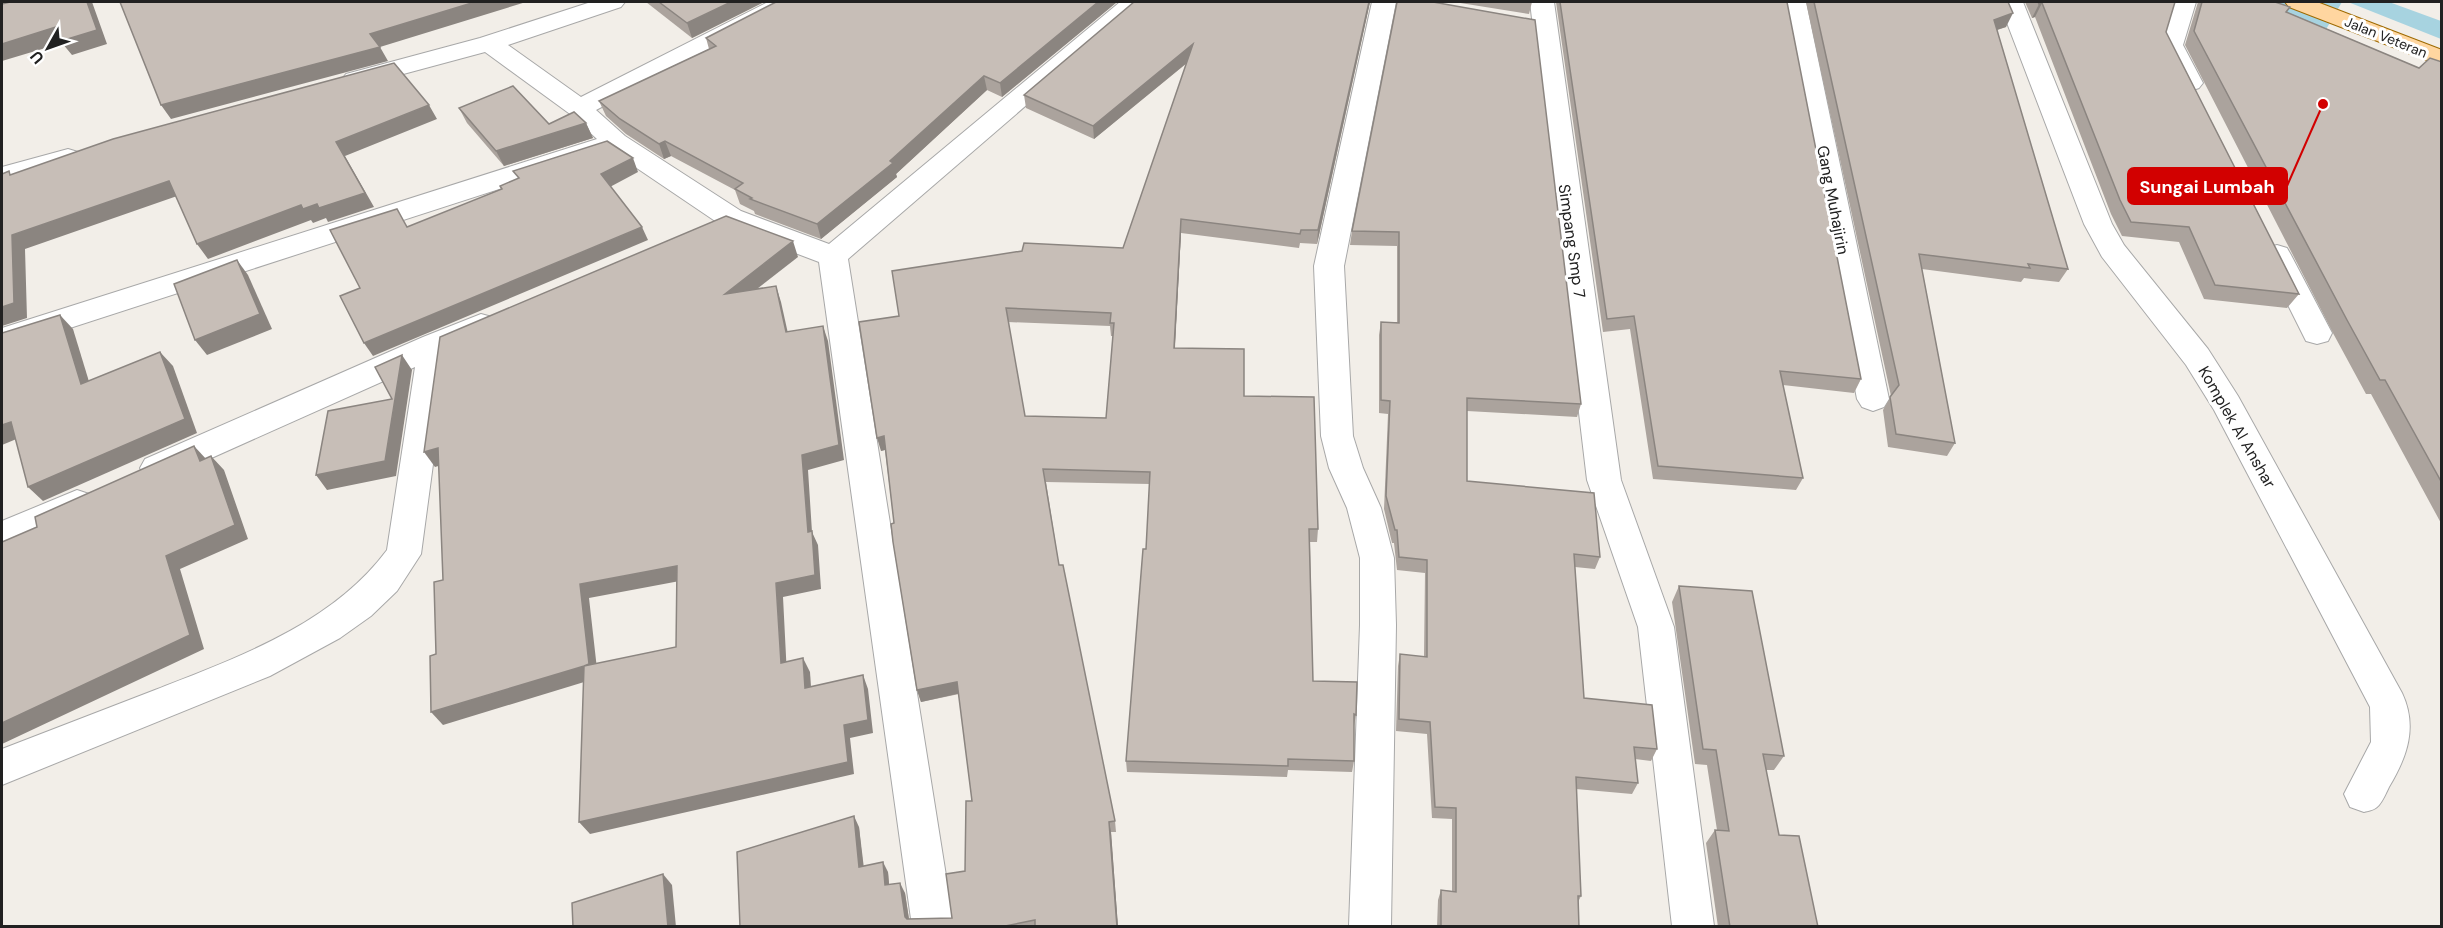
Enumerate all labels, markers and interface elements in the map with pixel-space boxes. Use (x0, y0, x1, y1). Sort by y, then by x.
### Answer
street label: Jalan Veteran (2342, 12, 2430, 62)
north arrow (18, 18, 78, 78)
text: U (25, 46, 48, 68)
street label: Gang Muhajirin (1812, 144, 1854, 256)
callout: Sungai Lumbah (2128, 168, 2287, 204)
text: Sungai Lumbah (2139, 175, 2275, 199)
street label: Simpang Smp 7 (1554, 183, 1590, 299)
street label: Komplek Al Anshar (2193, 362, 2281, 492)

